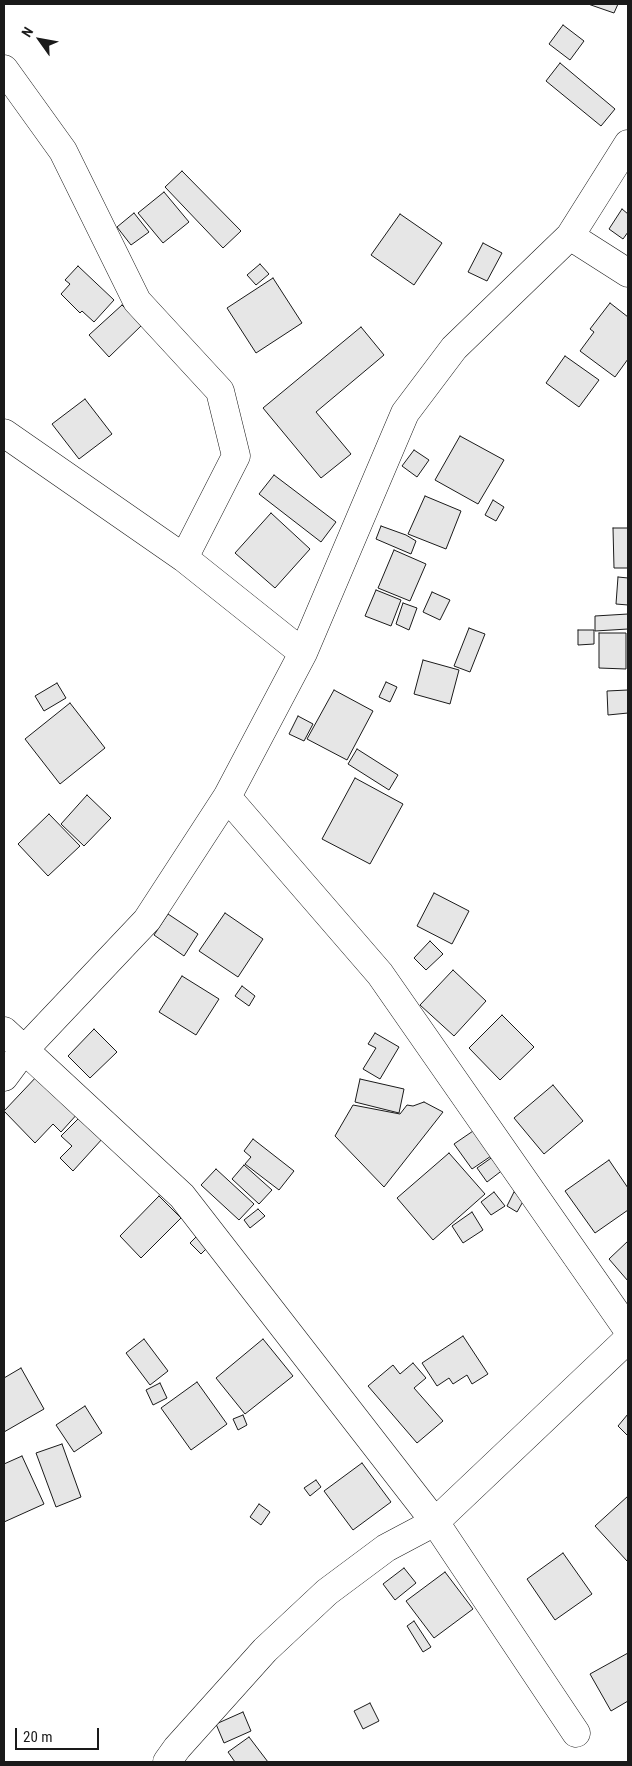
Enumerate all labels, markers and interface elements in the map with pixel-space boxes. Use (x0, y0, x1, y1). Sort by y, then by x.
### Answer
north arrow (15, 15, 65, 65)
text: N (18, 24, 36, 40)
scale bar (18, 1718, 101, 1750)
text: 20 m (23, 1728, 53, 1746)

